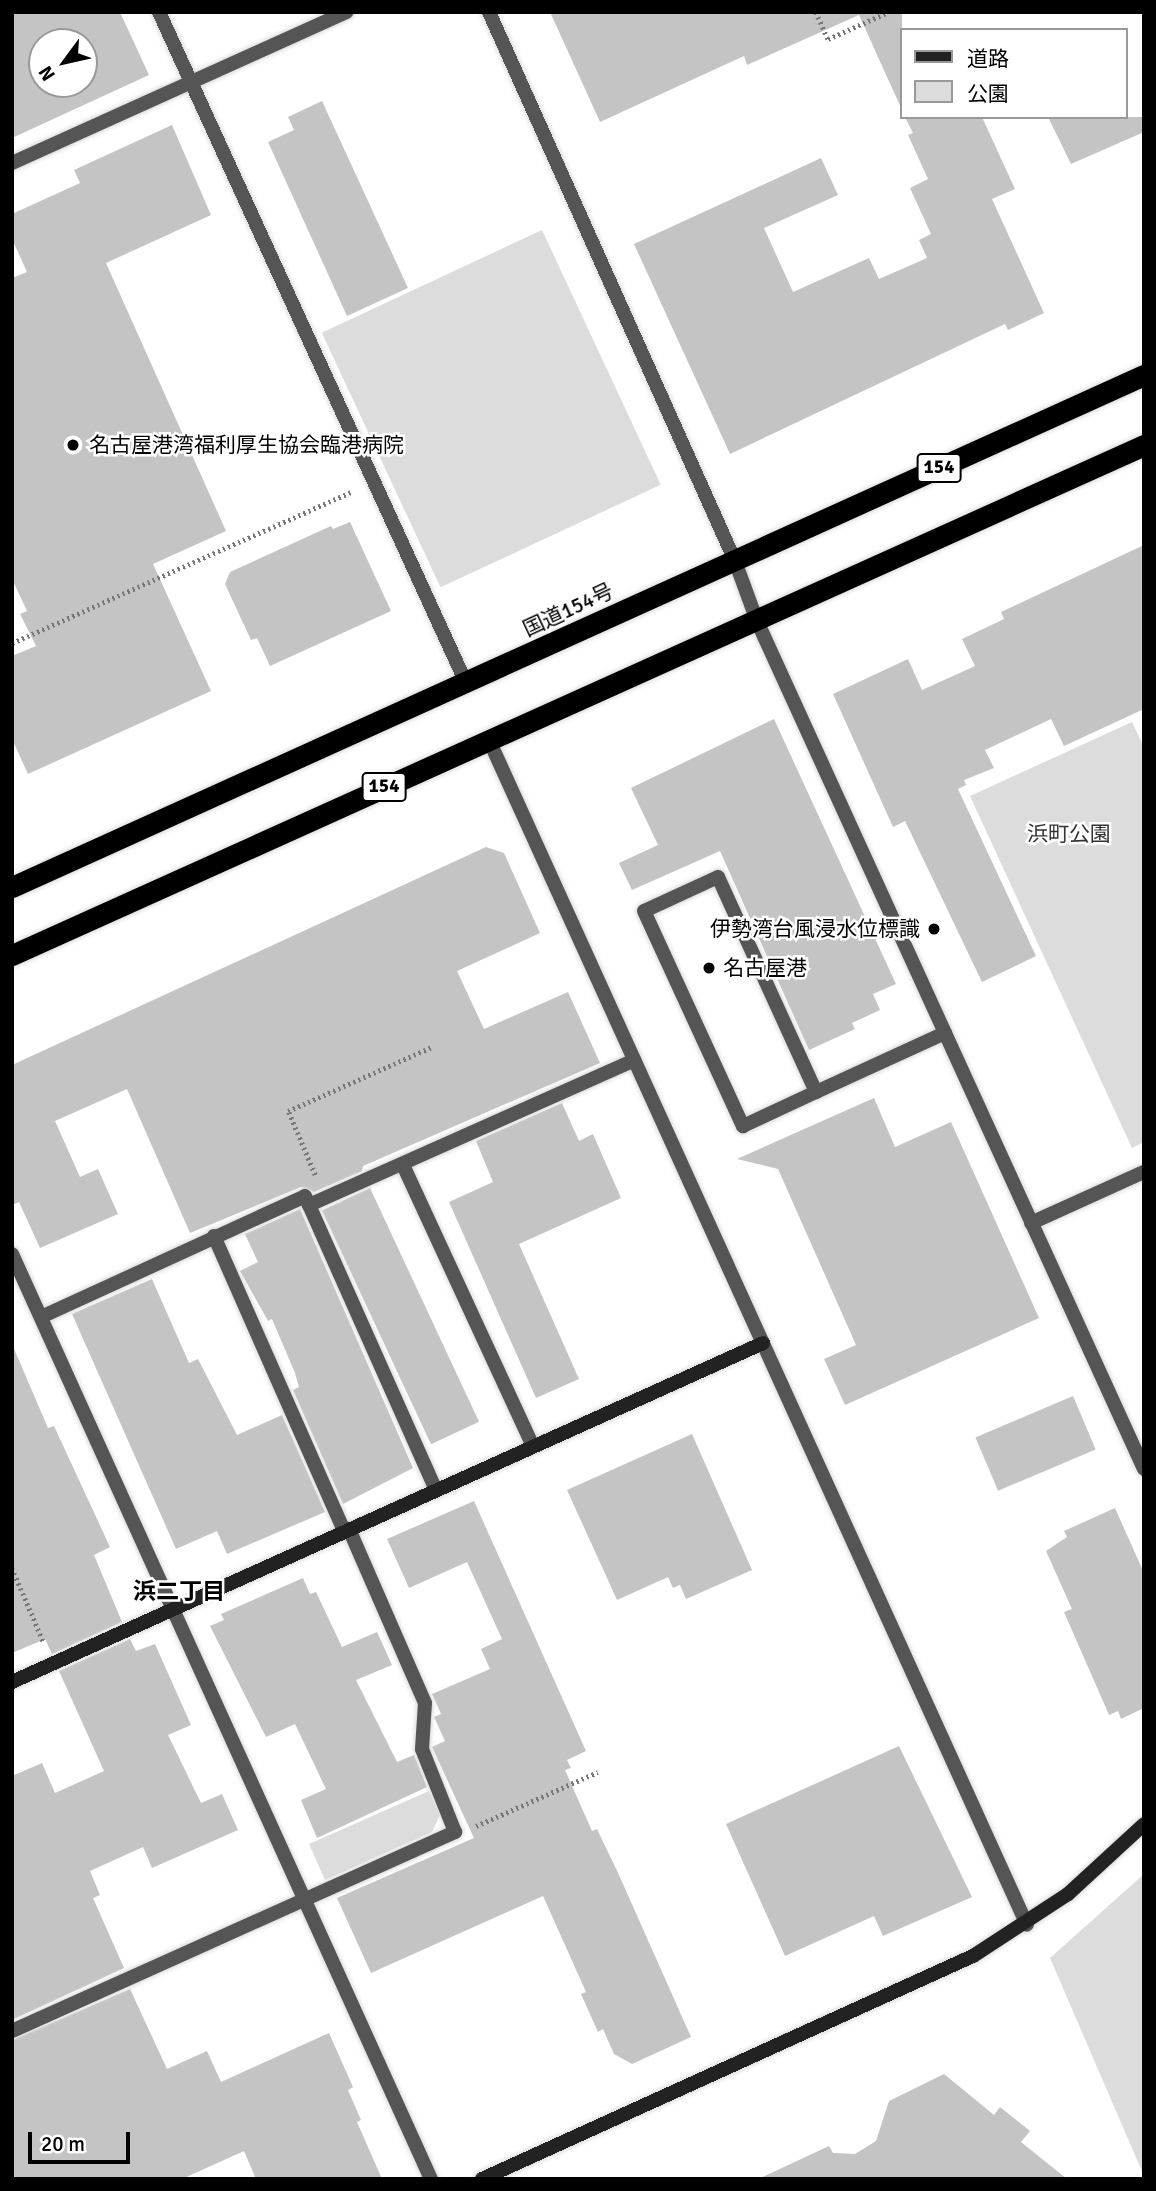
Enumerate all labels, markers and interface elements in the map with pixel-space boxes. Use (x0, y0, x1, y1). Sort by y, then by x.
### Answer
north arrow (28, 28, 98, 98)
legend (900, 28, 1128, 119)
text: 道路 (967, 46, 1009, 72)
text: N (33, 61, 61, 85)
text: 公園 (967, 81, 1009, 107)
place label: 名古屋港湾福利厚生協会臨港病院 (89, 432, 404, 458)
marker: 名古屋港湾福利厚生協会臨港病院 (63, 435, 83, 455)
road number: 154 (916, 453, 962, 484)
street label: 国道154号 (519, 578, 617, 642)
road number: 154 (361, 772, 407, 802)
park label: 浜町公園 (1027, 821, 1111, 847)
place label: 伊勢湾台風浸水位標識 (710, 916, 920, 942)
marker: 伊勢湾台風浸水位標識 (926, 921, 942, 937)
place label: 名古屋港 (723, 955, 807, 981)
marker: 名古屋港 (701, 960, 717, 976)
district label: 浜二丁目 (133, 1578, 225, 1606)
scale bar (32, 2118, 133, 2162)
text: 20 m (41, 2131, 85, 2157)

